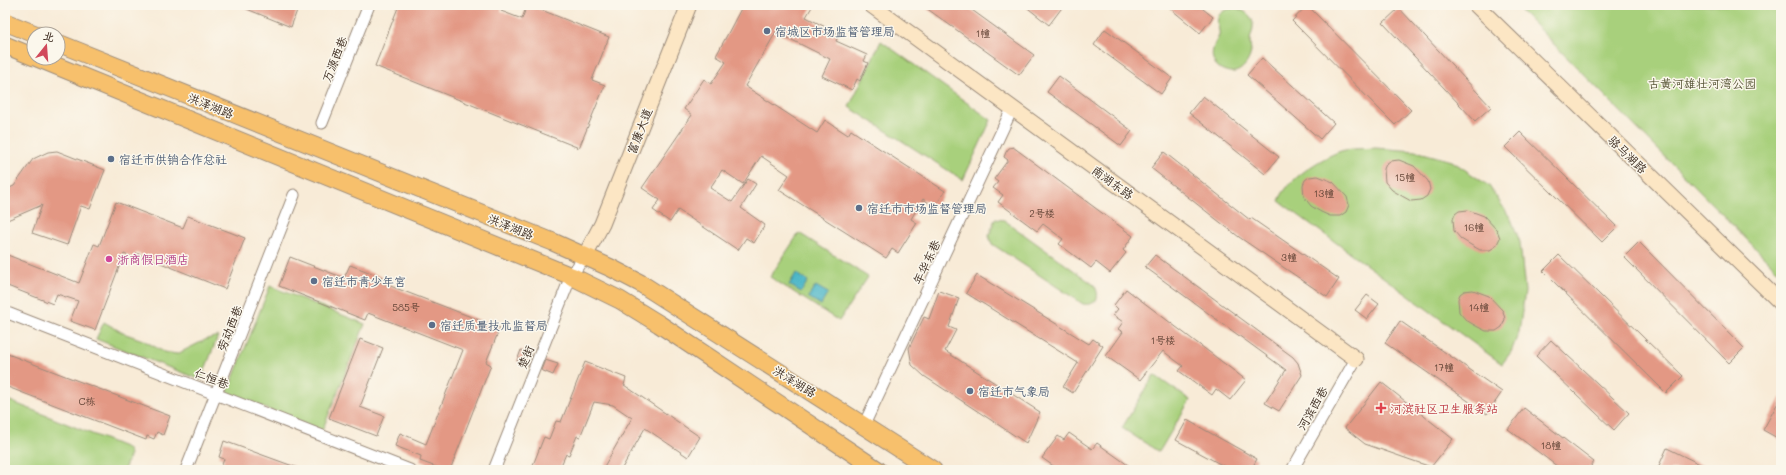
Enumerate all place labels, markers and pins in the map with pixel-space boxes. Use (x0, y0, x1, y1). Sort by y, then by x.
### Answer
place label: 宿城区市场监督管理局 (775, 23, 895, 39)
marker: 宿城区市场监督管理局 (762, 26, 772, 36)
place label: 宿迁市供销合作总社 (119, 151, 227, 167)
marker: 宿迁市供销合作总社 (106, 154, 116, 164)
place label: 宿迁市市场监督管理局 (867, 200, 987, 216)
marker: 宿迁市市场监督管理局 (854, 203, 864, 213)
place label: 浙商假日酒店 (117, 251, 189, 267)
marker: 浙商假日酒店 (104, 254, 114, 264)
place label: 宿迁市青少年宫 (322, 273, 406, 289)
marker: 宿迁市青少年宫 (309, 276, 319, 286)
place label: 宿迁质量技术监督局 (440, 317, 548, 333)
marker: 宿迁质量技术监督局 (427, 320, 437, 330)
place label: 宿迁市气象局 (978, 383, 1050, 399)
marker: 宿迁市气象局 (965, 386, 975, 396)
place label: 河滨社区卫生服务站 (1390, 400, 1498, 416)
marker: 河滨社区卫生服务站 (1375, 402, 1387, 414)

